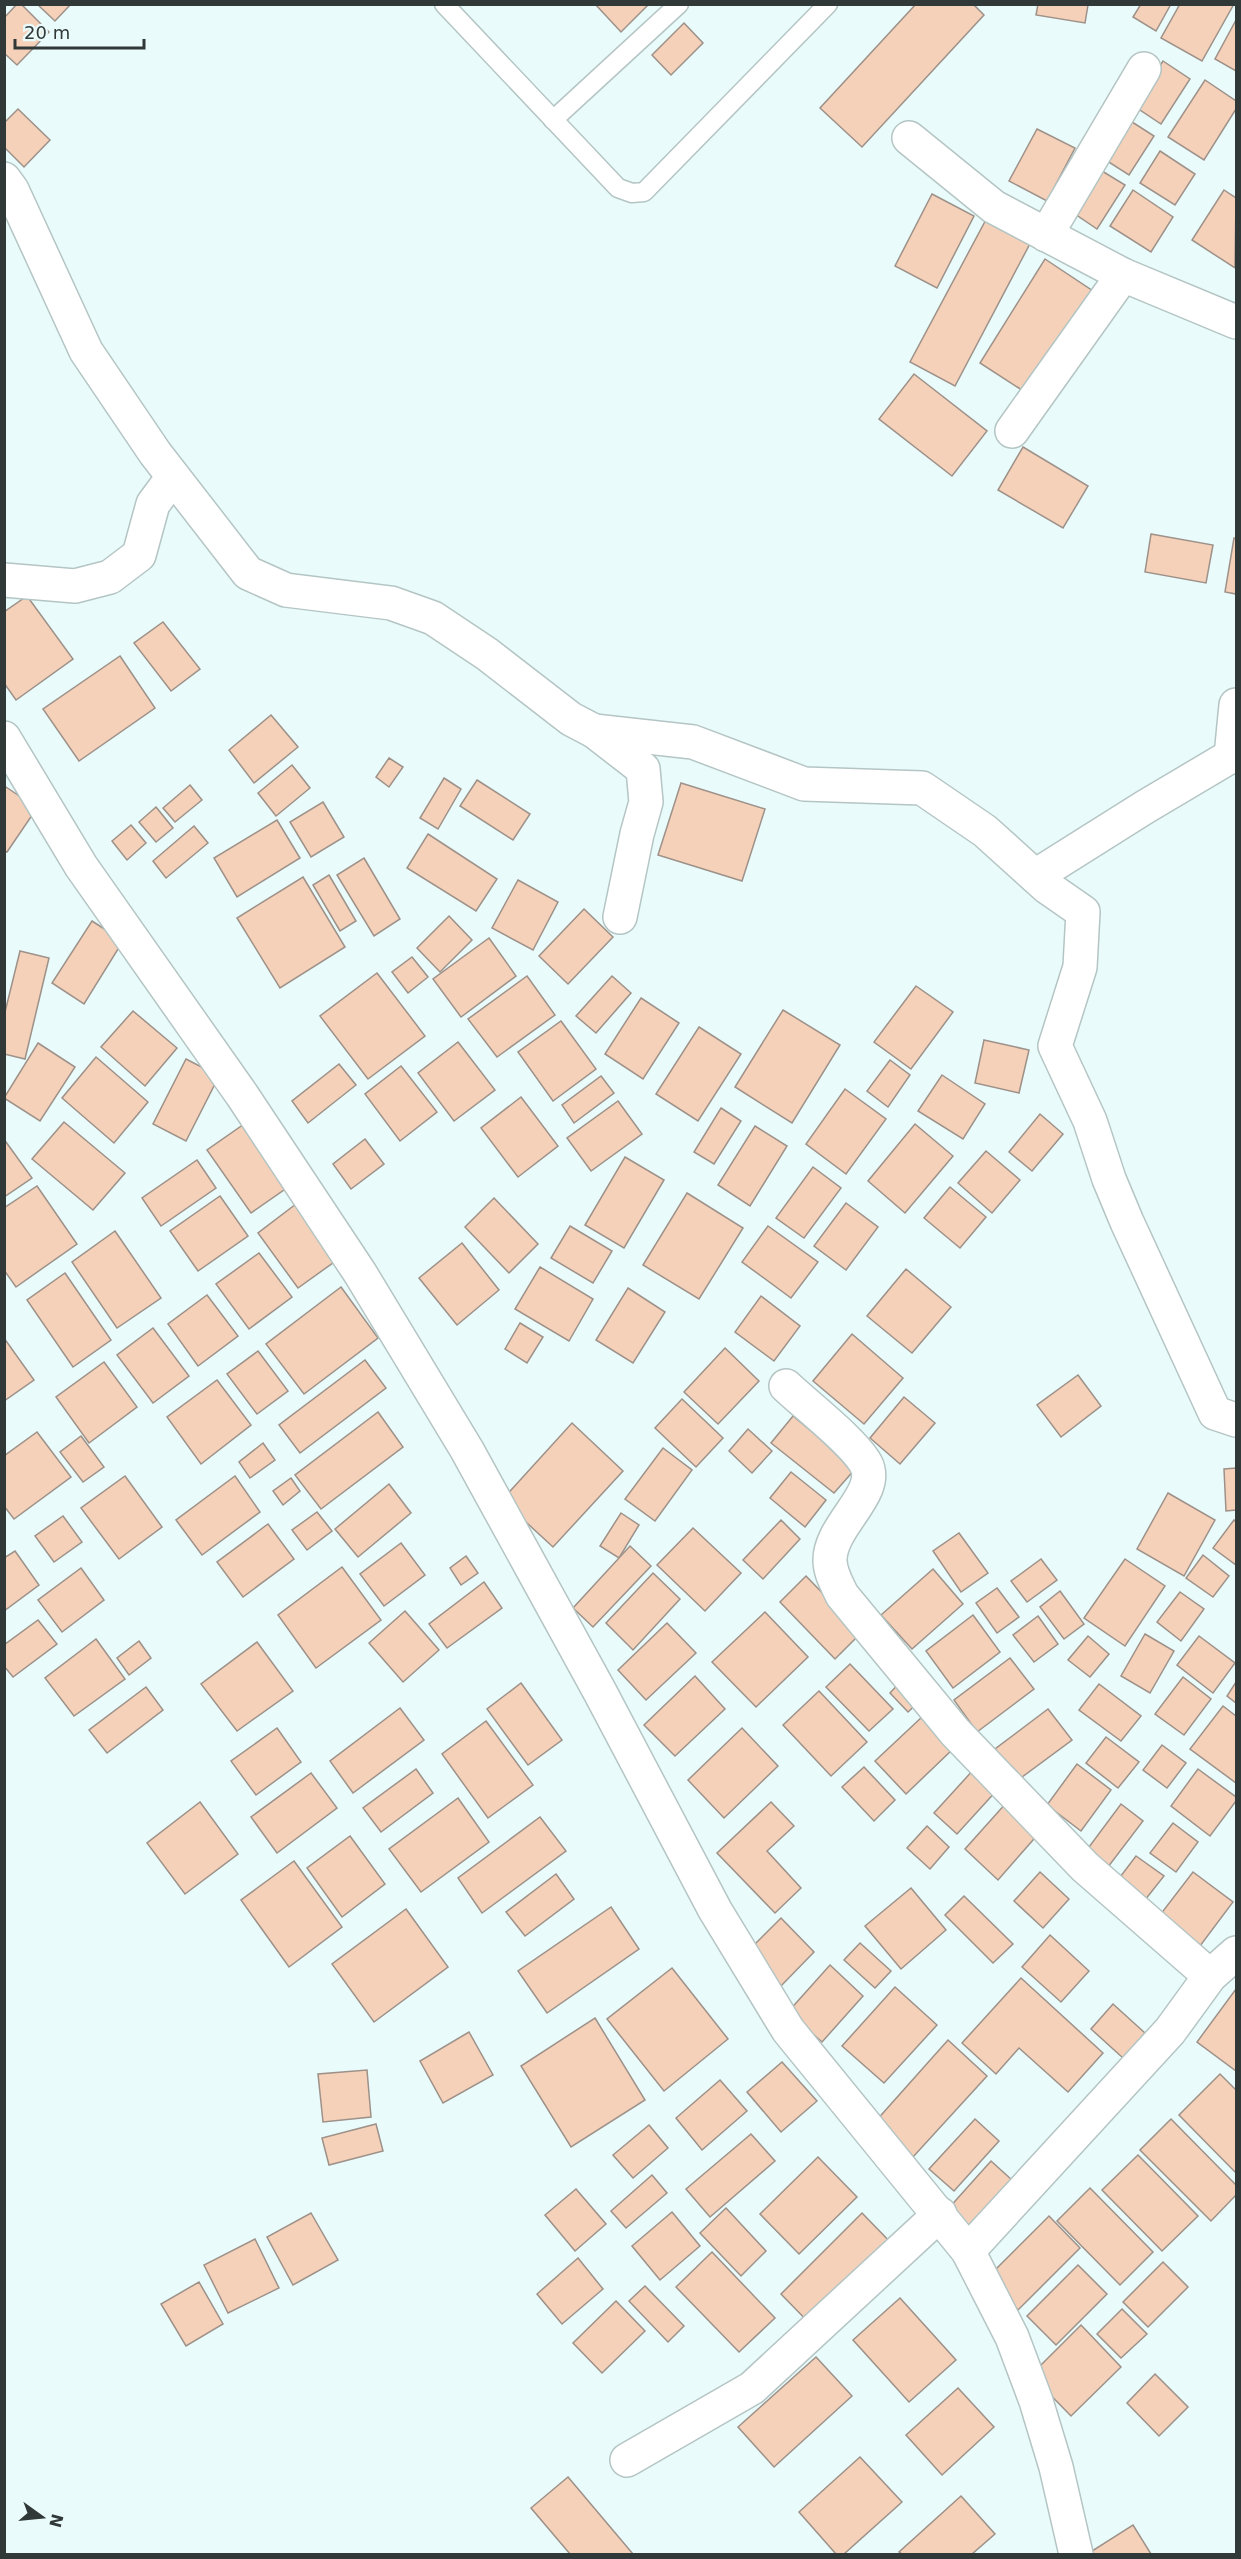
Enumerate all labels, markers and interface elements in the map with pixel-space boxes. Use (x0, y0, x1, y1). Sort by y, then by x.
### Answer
scale bar (15, 12, 144, 50)
text: 20 m (24, 22, 70, 43)
north arrow (12, 2487, 72, 2547)
text: N (45, 2512, 67, 2530)

